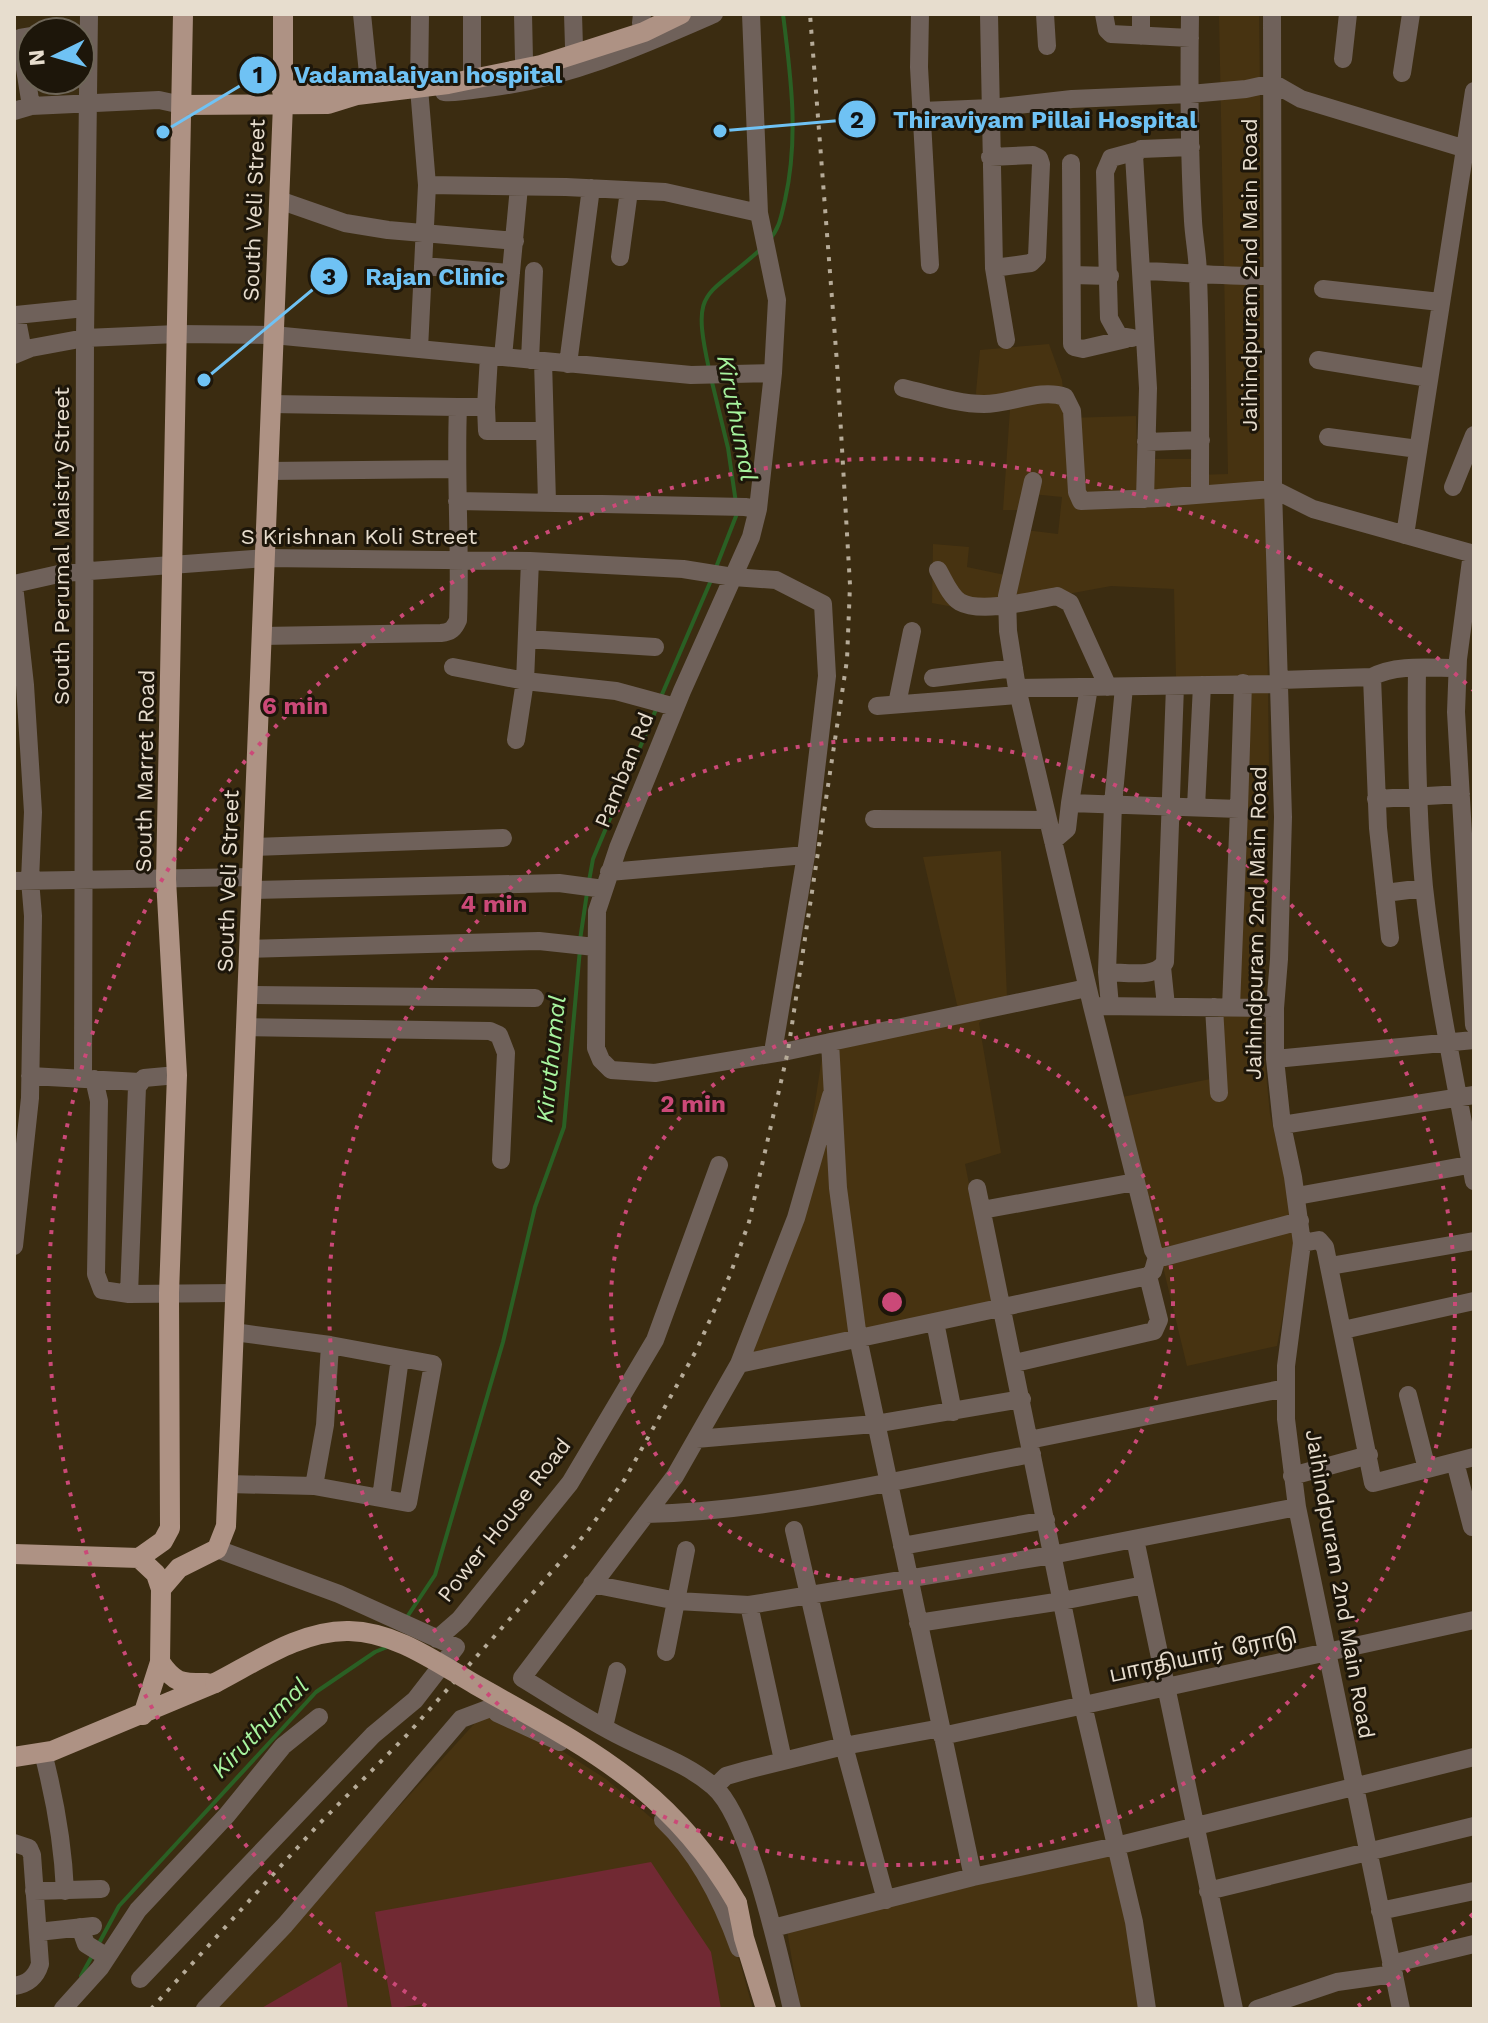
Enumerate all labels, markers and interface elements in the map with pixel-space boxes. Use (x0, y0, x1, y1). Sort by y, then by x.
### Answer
north arrow (16, 16, 96, 96)
text: N (23, 48, 50, 67)
callout: Vadamalaiyan hospital (238, 51, 578, 99)
text: 1 (253, 61, 263, 89)
text: Vadamalaiyan hospital (294, 61, 562, 89)
callout: Thiraviyam Pillai Hospital (837, 95, 1213, 143)
text: 2 (850, 106, 864, 134)
text: Thiraviyam Pillai Hospital (893, 106, 1197, 134)
street label: South Veli Street (238, 118, 270, 302)
street label: Jaihindpuram 2nd Main Road (1237, 118, 1262, 432)
callout: Rajan Clinic (309, 252, 521, 300)
text: 3 (322, 263, 336, 291)
text: Rajan Clinic (365, 263, 505, 291)
water label: Kiruthumal (711, 353, 763, 483)
street label: South Perumal Maistry Street (49, 387, 74, 705)
street label: S Krishnan Koli Street (241, 524, 477, 549)
street label: South Marret Road (131, 669, 159, 873)
text: 6 min (262, 692, 328, 720)
street label: Pamban Rd (590, 709, 658, 831)
street label: Jaihindpuram 2nd Main Road (1241, 766, 1271, 1080)
street label: South Veli Street (212, 789, 244, 973)
text: 4 min (461, 890, 527, 918)
water label: Kiruthumal (530, 994, 572, 1124)
text: 2 min (660, 1090, 726, 1118)
centre of rings (878, 1288, 906, 1316)
street label: Jaihindpuram 2nd Main Road (1300, 1427, 1380, 1741)
street label: Power House Road (432, 1433, 576, 1607)
street label: பாரதியார் ரோடு (1107, 1623, 1299, 1689)
water label: Kiruthumal (206, 1672, 314, 1784)

